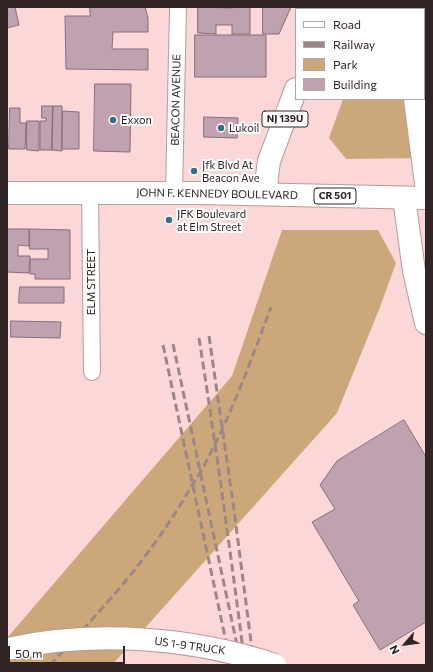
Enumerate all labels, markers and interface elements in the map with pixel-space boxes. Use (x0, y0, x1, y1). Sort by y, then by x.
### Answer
legend (295, 8, 425, 100)
text: Road (333, 17, 361, 31)
text: Railway (333, 37, 375, 51)
street label: BEACON AVENUE (169, 54, 183, 146)
text: Park (333, 57, 358, 71)
text: Building (333, 77, 377, 91)
road number: NJ 139U (262, 111, 308, 127)
place label: Exxon (121, 113, 152, 127)
marker: Exxon (108, 115, 118, 125)
place label: Lukoil (229, 121, 259, 135)
marker: Lukoil (216, 123, 226, 133)
place label: Jfk Blvd At Beacon Ave (202, 158, 259, 184)
marker: Jfk Blvd At Beacon Ave (189, 166, 199, 176)
street label: JOHN F. KENNEDY BOULEVARD (136, 186, 298, 202)
road number: CR 501 (314, 188, 356, 204)
place label: JFK Boulevard at Elm Street (177, 207, 246, 233)
marker: JFK Boulevard at Elm Street (164, 215, 174, 225)
street label: ELM STREET (84, 249, 98, 315)
north arrow (385, 624, 425, 664)
street label: US 1-9 TRUCK (153, 634, 227, 658)
scale bar (10, 638, 127, 664)
text: N (386, 643, 402, 657)
text: 50 m (15, 646, 43, 660)

